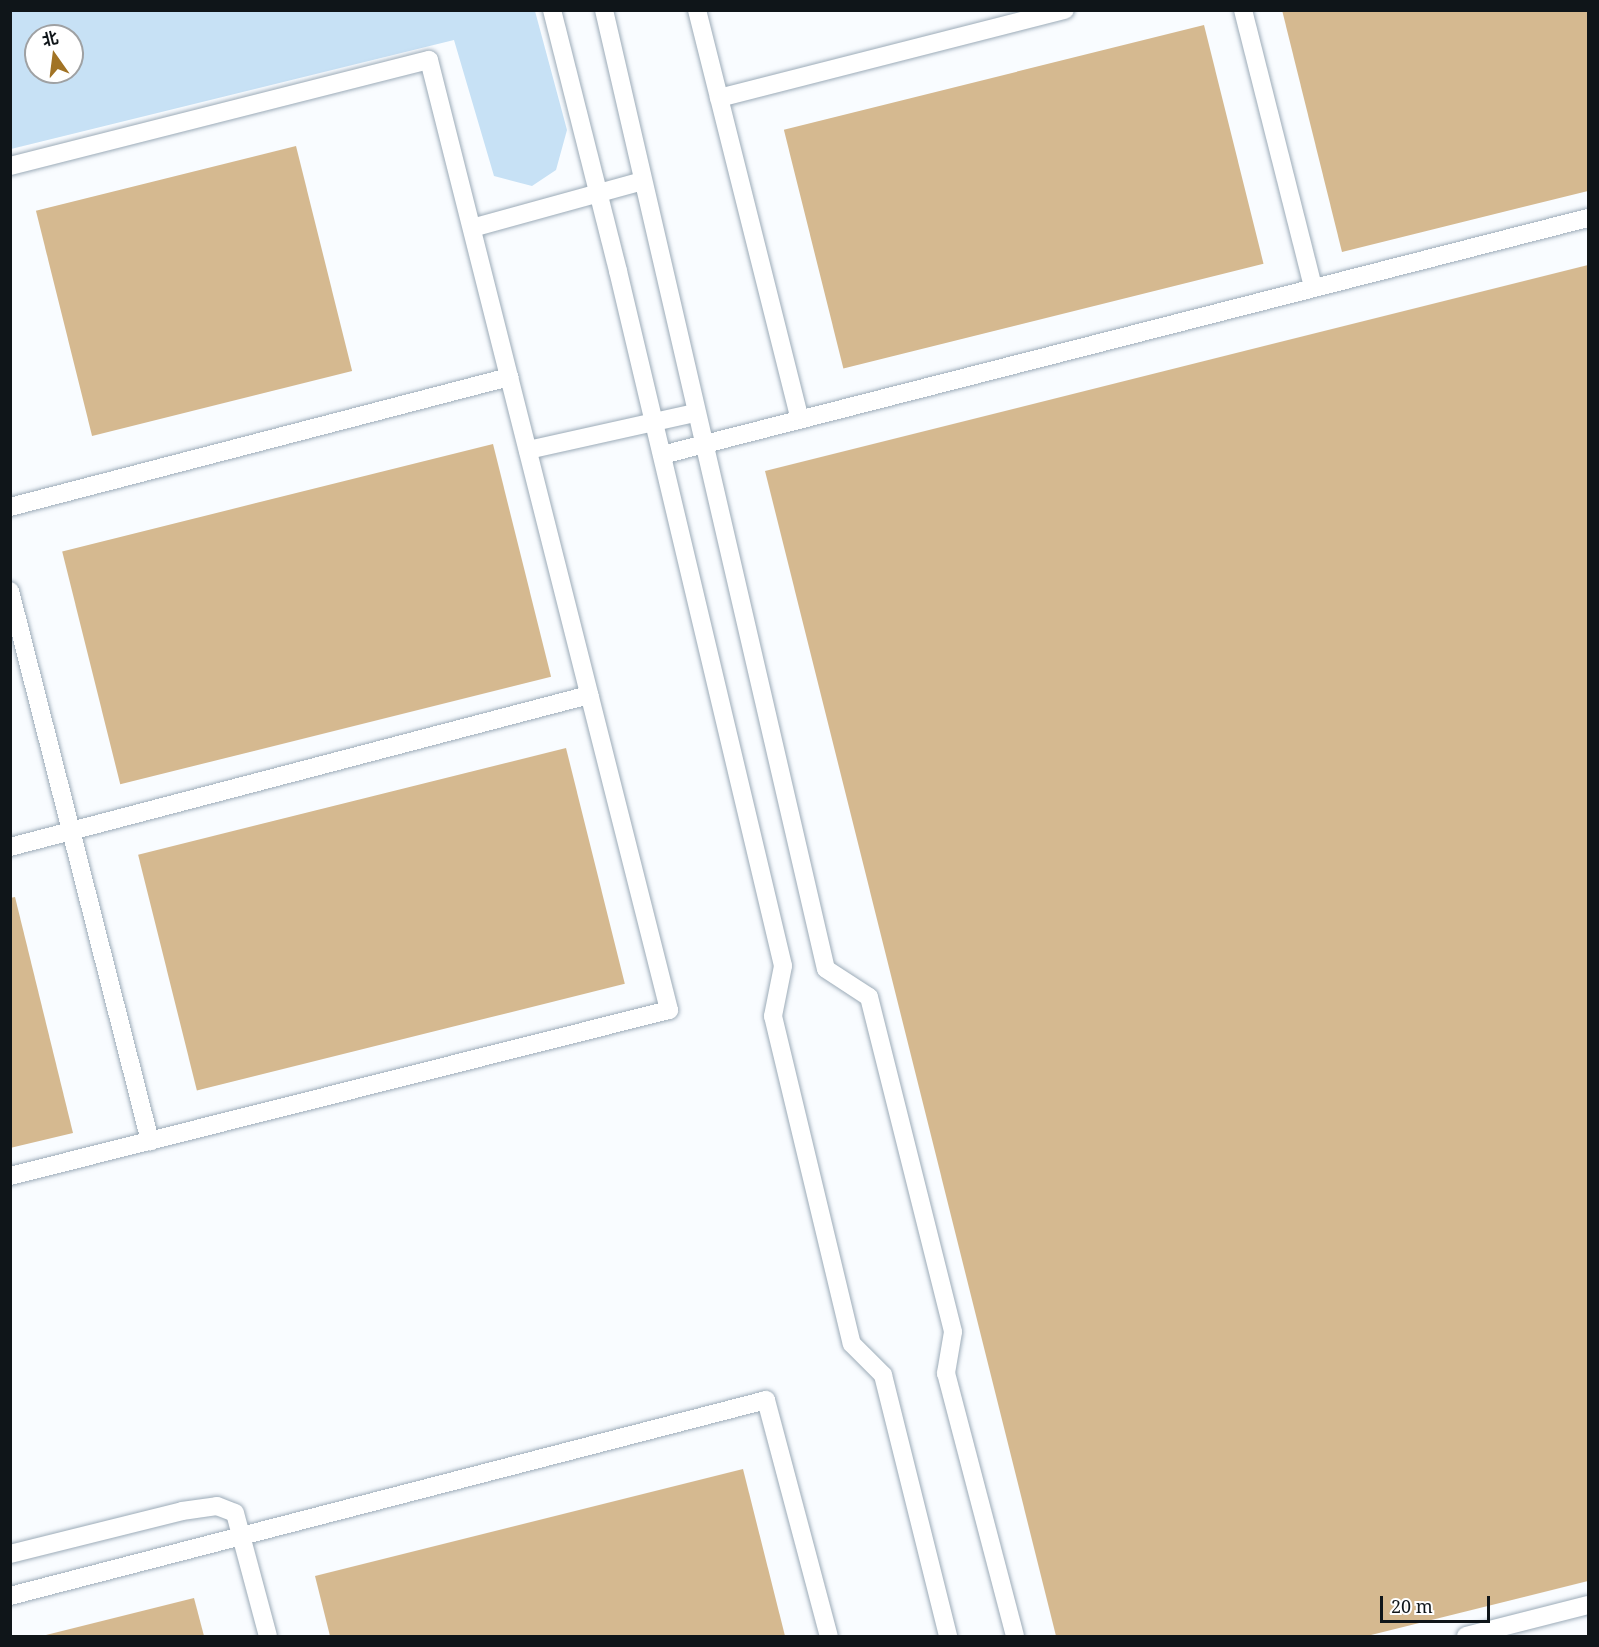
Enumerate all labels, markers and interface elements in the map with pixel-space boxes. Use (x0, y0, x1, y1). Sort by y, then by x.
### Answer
north arrow (24, 24, 84, 84)
text: 北 (40, 26, 61, 51)
scale bar (1383, 1584, 1492, 1622)
text: 20 m (1391, 1594, 1433, 1618)

